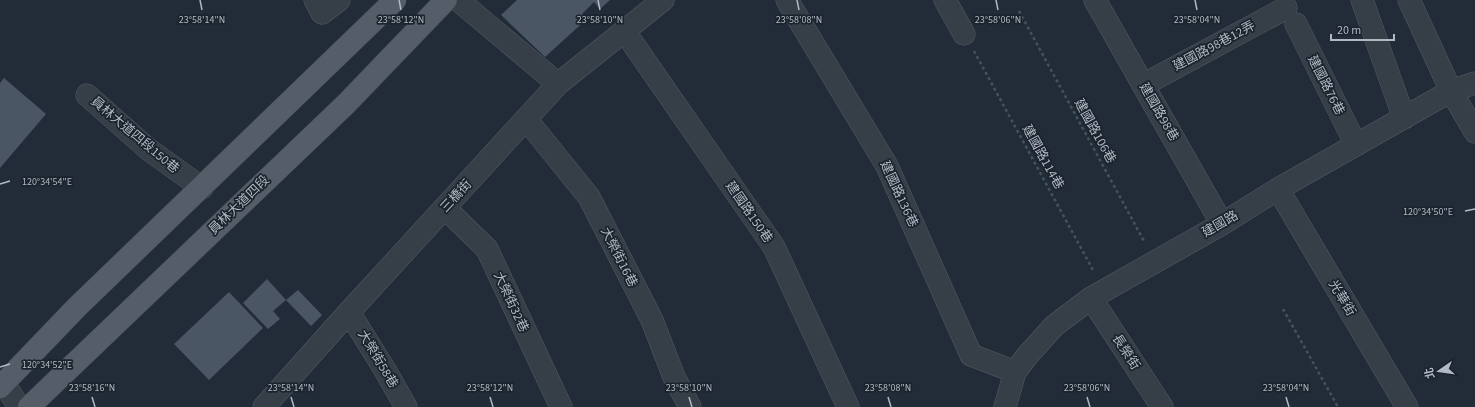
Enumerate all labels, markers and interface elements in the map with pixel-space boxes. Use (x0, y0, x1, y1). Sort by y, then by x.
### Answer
text: 23°58'14"N (179, 13, 225, 27)
text: 23°58'12"N (378, 13, 424, 27)
text: 23°58'10"N (577, 13, 623, 27)
text: 23°58'08"N (776, 13, 822, 27)
text: 23°58'06"N (975, 13, 1021, 27)
text: 23°58'04"N (1174, 13, 1220, 27)
scale bar (1331, 16, 1394, 42)
street label: 建國路98巷12弄 (1170, 17, 1258, 75)
text: 20 m (1337, 22, 1361, 39)
street label: 建國路76巷 (1303, 52, 1349, 118)
street label: 建國路98巷 (1135, 79, 1183, 145)
street label: 員林大道四段150巷 (87, 93, 183, 177)
street label: 建國路106巷 (1070, 95, 1120, 167)
street label: 建國路114巷 (1018, 121, 1068, 193)
street label: 建國路136巷 (876, 158, 922, 230)
street label: 員林大道四段 (205, 171, 273, 239)
text: 120°34'54"E (22, 175, 72, 189)
street label: 三橋街 (436, 176, 476, 216)
street label: 建國路150巷 (721, 178, 777, 246)
text: 120°34'50"E (1403, 205, 1453, 219)
street label: 建國路 (1199, 206, 1241, 242)
street label: 大榮街16巷 (596, 224, 642, 290)
street label: 大榮街32巷 (489, 269, 533, 335)
street label: 光華街 (1324, 277, 1360, 319)
street label: 大榮街58巷 (354, 327, 402, 391)
street label: 長榮街 (1108, 331, 1144, 373)
north arrow (1419, 351, 1459, 391)
text: 120°34'52"E (22, 358, 72, 372)
text: 北 (1421, 366, 1438, 380)
text: 23°58'16"N (69, 381, 115, 395)
text: 23°58'14"N (268, 381, 314, 395)
text: 23°58'12"N (467, 381, 513, 395)
text: 23°58'10"N (666, 381, 712, 395)
text: 23°58'08"N (865, 381, 911, 395)
text: 23°58'06"N (1064, 381, 1110, 395)
text: 23°58'04"N (1263, 381, 1309, 395)

